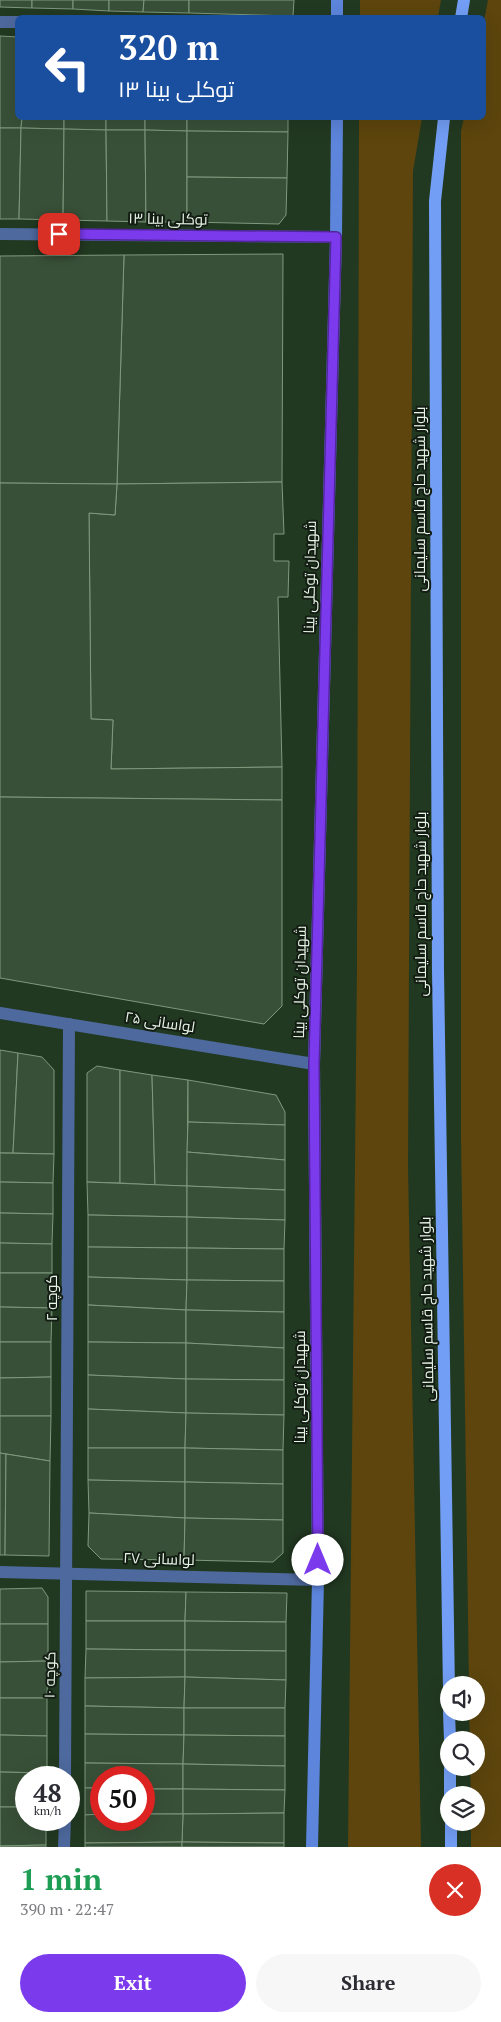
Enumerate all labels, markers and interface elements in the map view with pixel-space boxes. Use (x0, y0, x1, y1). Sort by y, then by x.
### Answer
text: 320 m (118, 24, 219, 70)
icon: left (35, 35, 100, 100)
text: توکلی بینا ۱۳ (118, 74, 234, 103)
street label: توکلی بینا ۱۳ (128, 207, 208, 230)
pin (38, 213, 80, 255)
icon: arrive (45, 220, 73, 248)
street label: بلوار شهید حاج قاسم سلیمانی (409, 406, 431, 592)
street label: شهیدان توکلی بینا (298, 520, 321, 634)
street label: بلوار شهید حاج قاسم سلیمانی (410, 811, 432, 997)
street label: شهیدان توکلی بینا (288, 925, 311, 1039)
street label: لواسانی ۲۵ (124, 1006, 197, 1037)
street label: بلوار شهید حاج قاسم سلیمانی (414, 1216, 440, 1402)
street label: کوچه ۲ (41, 1275, 62, 1321)
street label: شهیدان توکلی بینا (289, 1330, 310, 1444)
position arrow (291, 1533, 343, 1585)
street label: لواسانی ۲۷ (123, 1547, 195, 1570)
street label: کوچه ۱۰ (39, 1651, 60, 1699)
map controls (440, 1676, 485, 1831)
button: sound (440, 1676, 485, 1721)
button: search (440, 1731, 485, 1776)
speed limit sign: 50 (90, 1766, 155, 1831)
text: 48 (33, 1776, 62, 1809)
button: layers (440, 1786, 485, 1831)
text: km/h (34, 1803, 61, 1818)
text: 1 min (20, 1859, 102, 1899)
button: close (429, 1864, 481, 1916)
text: 390 m · 22:47 (20, 1898, 114, 1920)
button: Exit (20, 1954, 246, 2012)
button: Share (256, 1954, 481, 2012)

